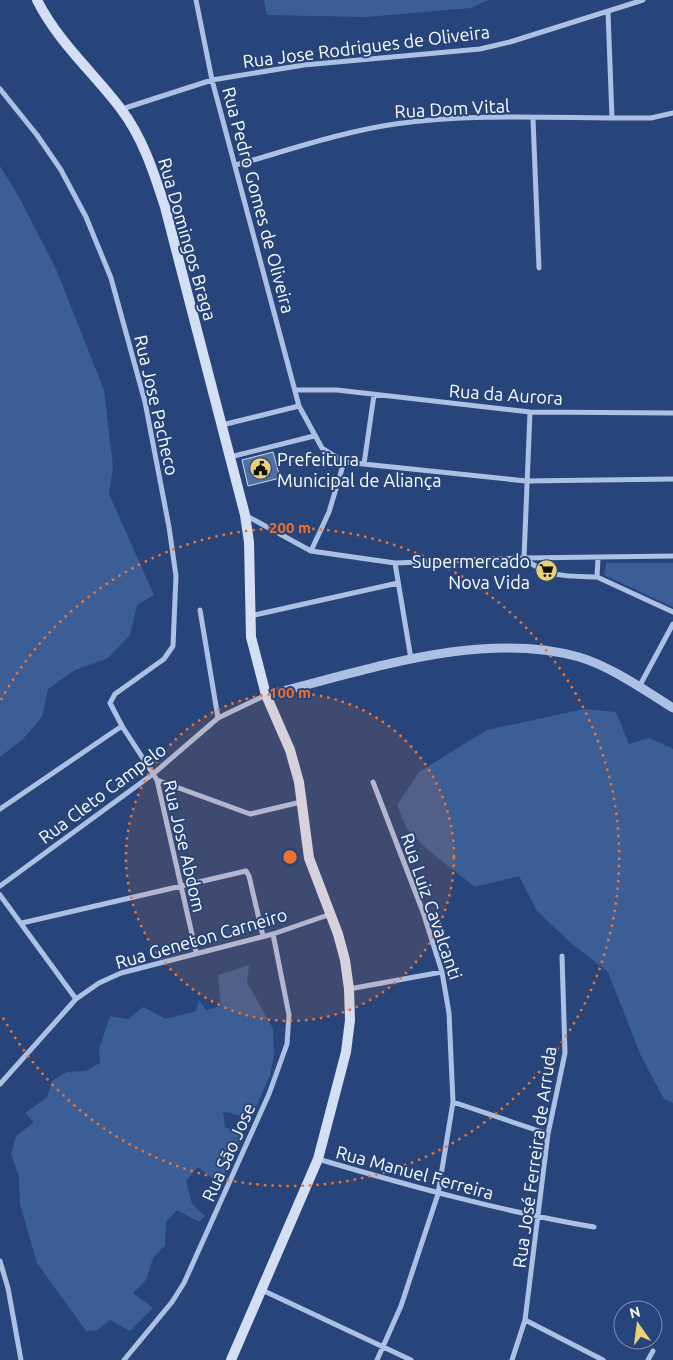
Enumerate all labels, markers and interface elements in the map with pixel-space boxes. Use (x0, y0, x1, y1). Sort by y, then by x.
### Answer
street label: Rua Jose Rodrigues de Oliveira (241, 21, 491, 71)
street label: Rua Pedro Gomes de Oliveira (219, 84, 299, 316)
street label: Rua Dom Vital (394, 95, 510, 121)
street label: Rua Domingos Braga (155, 155, 221, 323)
street label: Rua Jose Pacheco (131, 333, 183, 477)
street label: Rua da Aurora (448, 380, 564, 408)
place label: Prefeitura Municipal de Aliança (277, 449, 441, 490)
public building icon: Prefeitura Municipal de Aliança (249, 457, 273, 481)
text: 200 m (269, 519, 311, 536)
place label: Supermercado Nova Vida (412, 551, 530, 592)
supermarket icon: Supermercado Nova Vida (534, 559, 558, 583)
text: 100 m (269, 684, 311, 701)
street label: Rua Cleto Campelo (35, 739, 169, 847)
street label: Rua Jose Abdom (160, 778, 210, 914)
street label: Rua Luiz Cavalcanti (398, 830, 466, 982)
centre of rings (281, 848, 299, 866)
street label: Rua Geneton Carneiro (113, 904, 289, 972)
street label: Rua José Ferreira de Arruda (509, 1045, 559, 1269)
street label: Rua São Jose (197, 1100, 259, 1204)
street label: Rua Manuel Ferreira (334, 1141, 496, 1203)
north arrow (613, 1300, 663, 1350)
text: N (628, 1303, 642, 1321)

